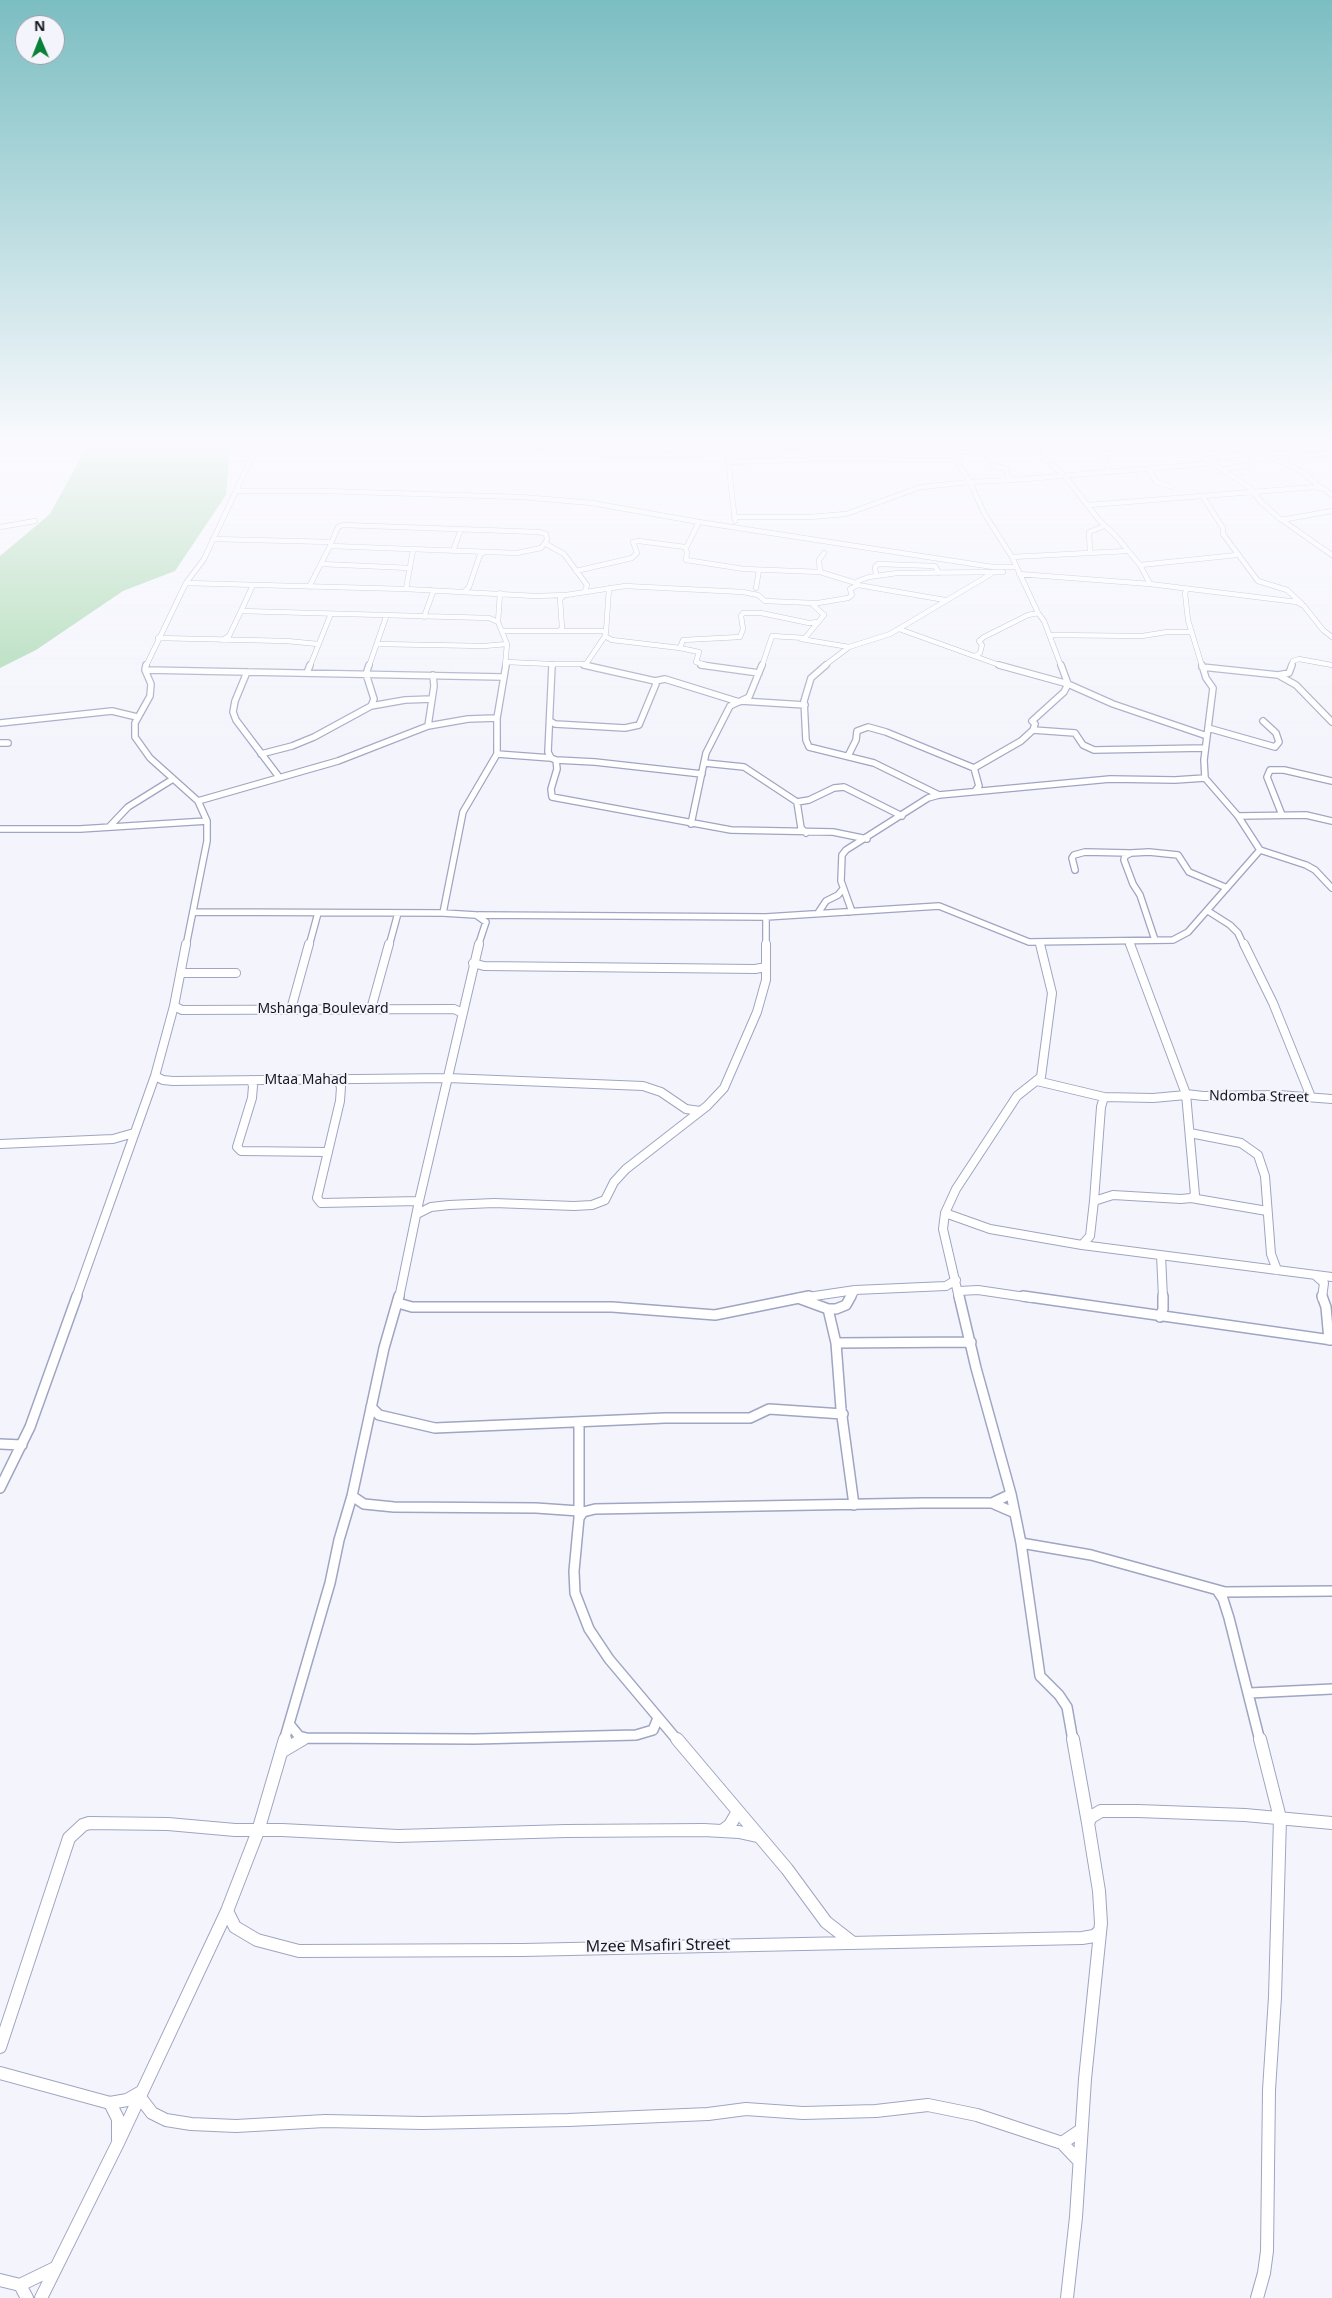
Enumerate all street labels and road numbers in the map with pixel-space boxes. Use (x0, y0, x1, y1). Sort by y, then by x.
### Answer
street label: Mshanga Boulevard (257, 1001, 389, 1017)
street label: Mtaa Mahad (265, 1072, 347, 1088)
street label: Ndomba Street (1209, 1088, 1309, 1106)
street label: Mzee Msafiri Street (586, 1935, 730, 1957)

